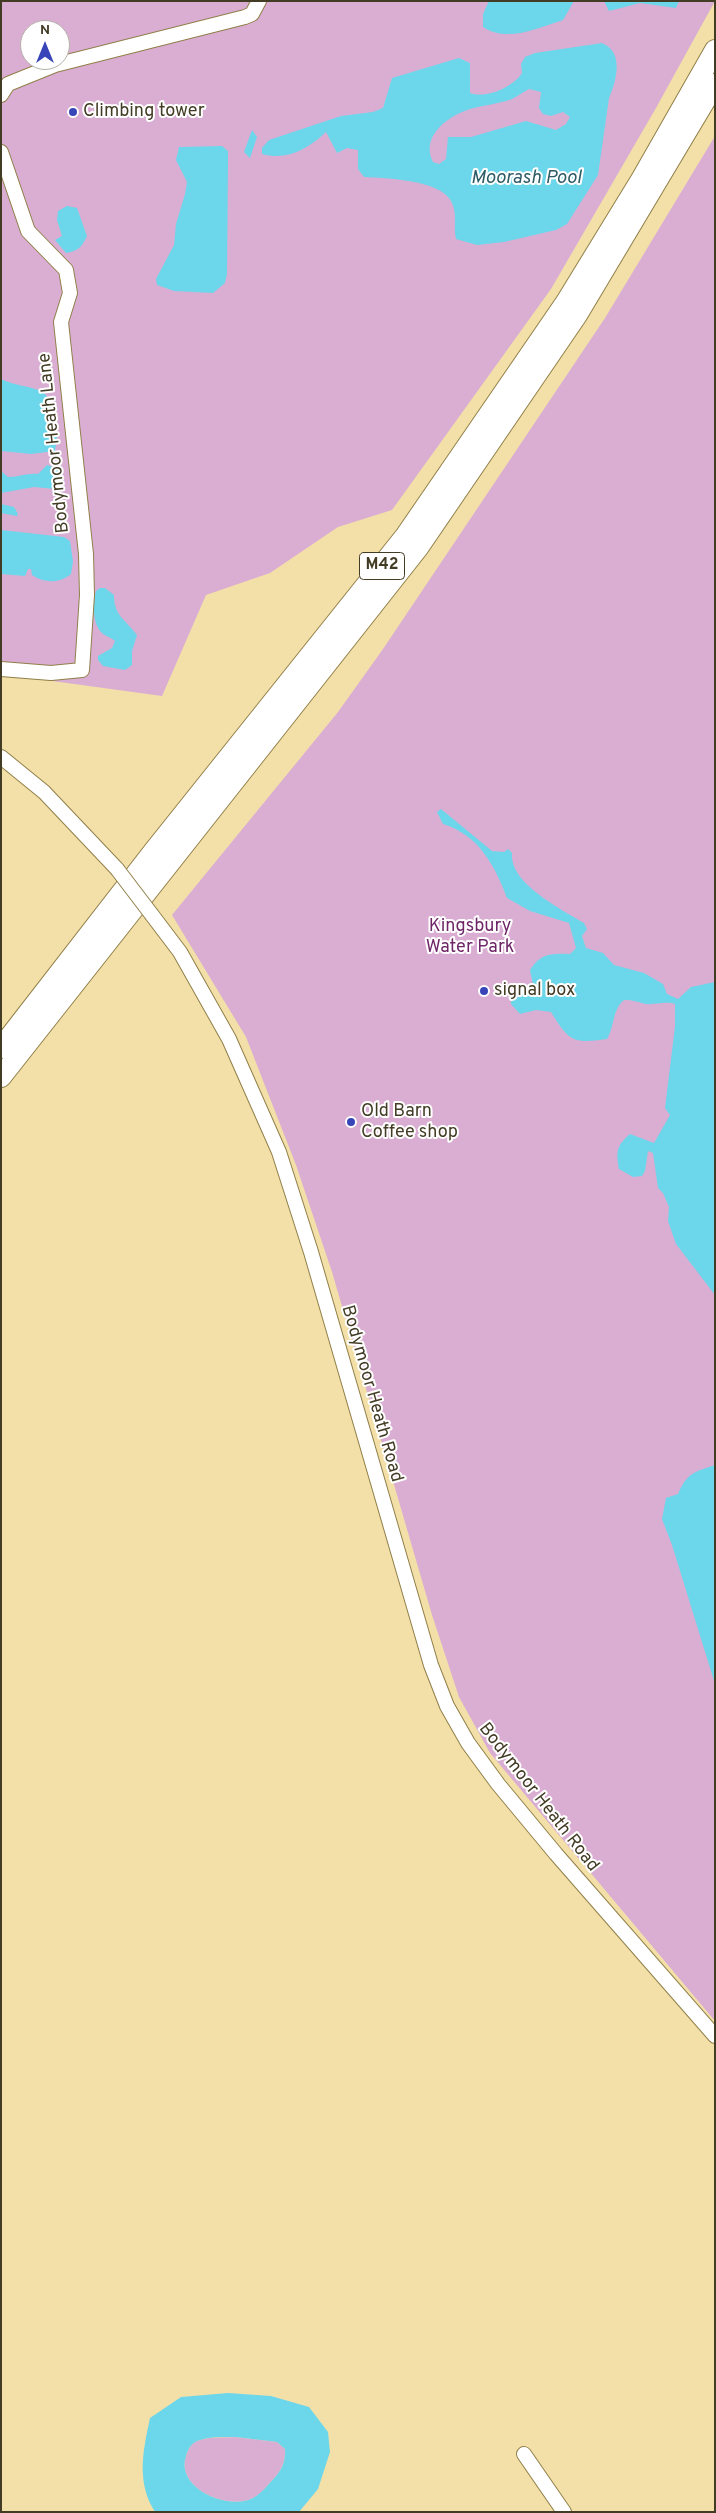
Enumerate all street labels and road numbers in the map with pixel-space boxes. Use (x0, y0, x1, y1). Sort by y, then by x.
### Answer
street label: Bodymoor Heath Lane (35, 352, 75, 534)
road number: M42 (360, 552, 404, 580)
street label: Bodymoor Heath Road (335, 1303, 407, 1485)
street label: Bodymoor Heath Road (473, 1719, 603, 1877)

